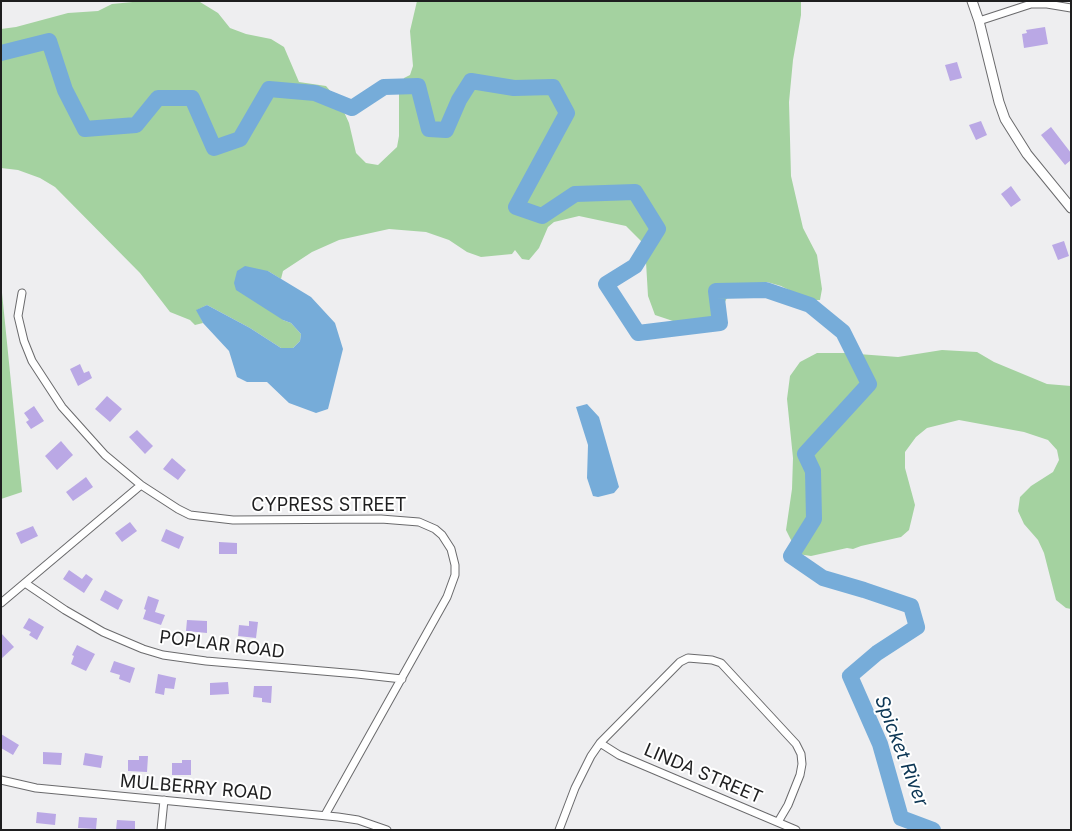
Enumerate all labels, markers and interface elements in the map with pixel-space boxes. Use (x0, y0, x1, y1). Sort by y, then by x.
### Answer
street label: CYPRESS STREET (251, 495, 407, 517)
street label: POPLAR ROAD (158, 627, 286, 663)
water label: Spicket River (869, 692, 933, 810)
street label: LINDA STREET (641, 739, 765, 809)
street label: MULBERRY ROAD (119, 771, 273, 805)

